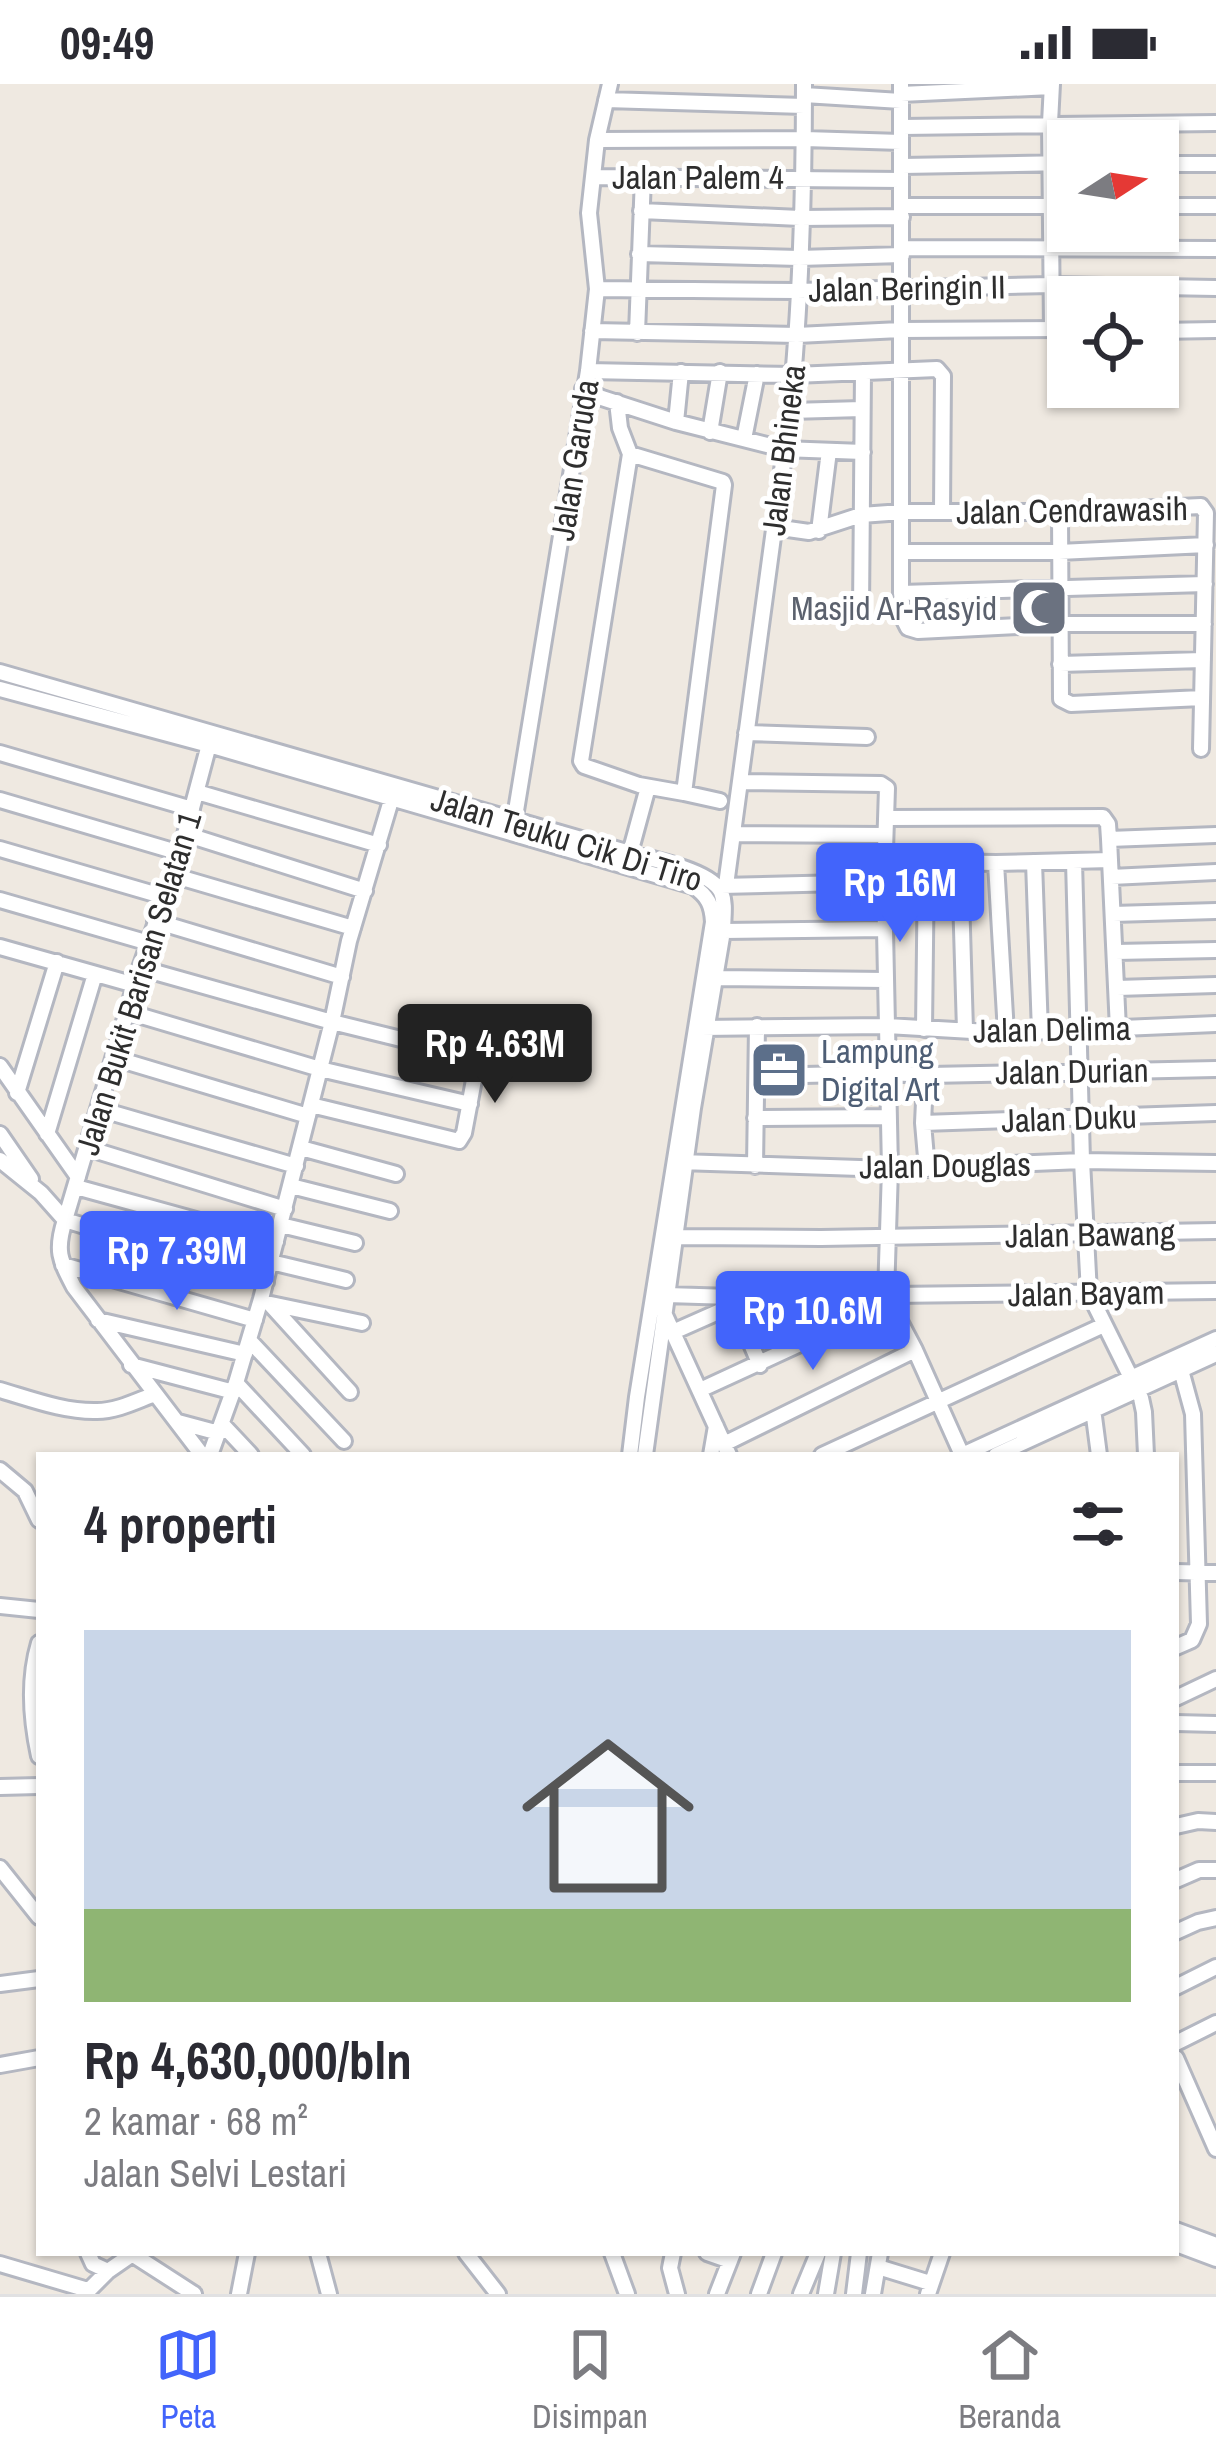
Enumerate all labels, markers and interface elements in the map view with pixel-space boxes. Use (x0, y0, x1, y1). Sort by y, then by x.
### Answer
text: 09:49 (60, 12, 154, 73)
north arrow (1047, 120, 1179, 252)
map controls (1047, 120, 1179, 408)
street label: Jalan Palem 4 (612, 155, 784, 199)
street label: Jalan Beringin II (808, 264, 1006, 312)
button: locate (1047, 276, 1179, 408)
street label: Jalan Bhineka (751, 362, 815, 538)
street label: Jalan Garuda (540, 376, 608, 544)
street label: Jalan Cendrawasih (956, 486, 1188, 534)
mosque icon: Masjid Ar-Rasyid (1008, 577, 1070, 639)
place label: Masjid Ar-Rasyid (791, 586, 997, 630)
street label: Jalan Teuku Cik Di Tiro (426, 777, 708, 901)
street label: Jalan Bukit Barisan Selatan 1 (65, 806, 211, 1160)
pin: Rp 16M (802, 843, 998, 945)
text: Rp 16M (843, 856, 957, 908)
pin: Rp 4.63M (371, 1004, 619, 1106)
street label: Jalan Delima (973, 1006, 1131, 1052)
text: Rp 4.63M (425, 1017, 565, 1069)
place label: Lampung Digital Art (821, 1029, 940, 1111)
office icon: Lampung Digital Art (748, 1039, 810, 1101)
street label: Jalan Durian (995, 1048, 1149, 1094)
street label: Jalan Duku (1001, 1094, 1137, 1142)
street label: Jalan Douglas (859, 1142, 1031, 1188)
pin: Rp 7.39M (53, 1211, 301, 1313)
street label: Jalan Bawang (1005, 1211, 1175, 1257)
text: Rp 7.39M (107, 1224, 247, 1276)
street label: Jalan Bayam (1007, 1270, 1165, 1316)
pin: Rp 10.6M (689, 1271, 937, 1373)
text: Rp 10.6M (743, 1284, 883, 1336)
text: 4 properti (84, 1490, 277, 1559)
icon: filters (1065, 1491, 1131, 1557)
icon: home (500, 1708, 716, 1924)
text: Rp 4,630,000/bln (84, 2026, 412, 2095)
text: 2 kamar · 68 m² (84, 2095, 308, 2147)
text: Jalan Selvi Lestari (84, 2147, 347, 2199)
tab: Peta (155, 2322, 221, 2438)
tab: Disimpan (532, 2322, 648, 2438)
tab: Beranda (958, 2322, 1061, 2438)

